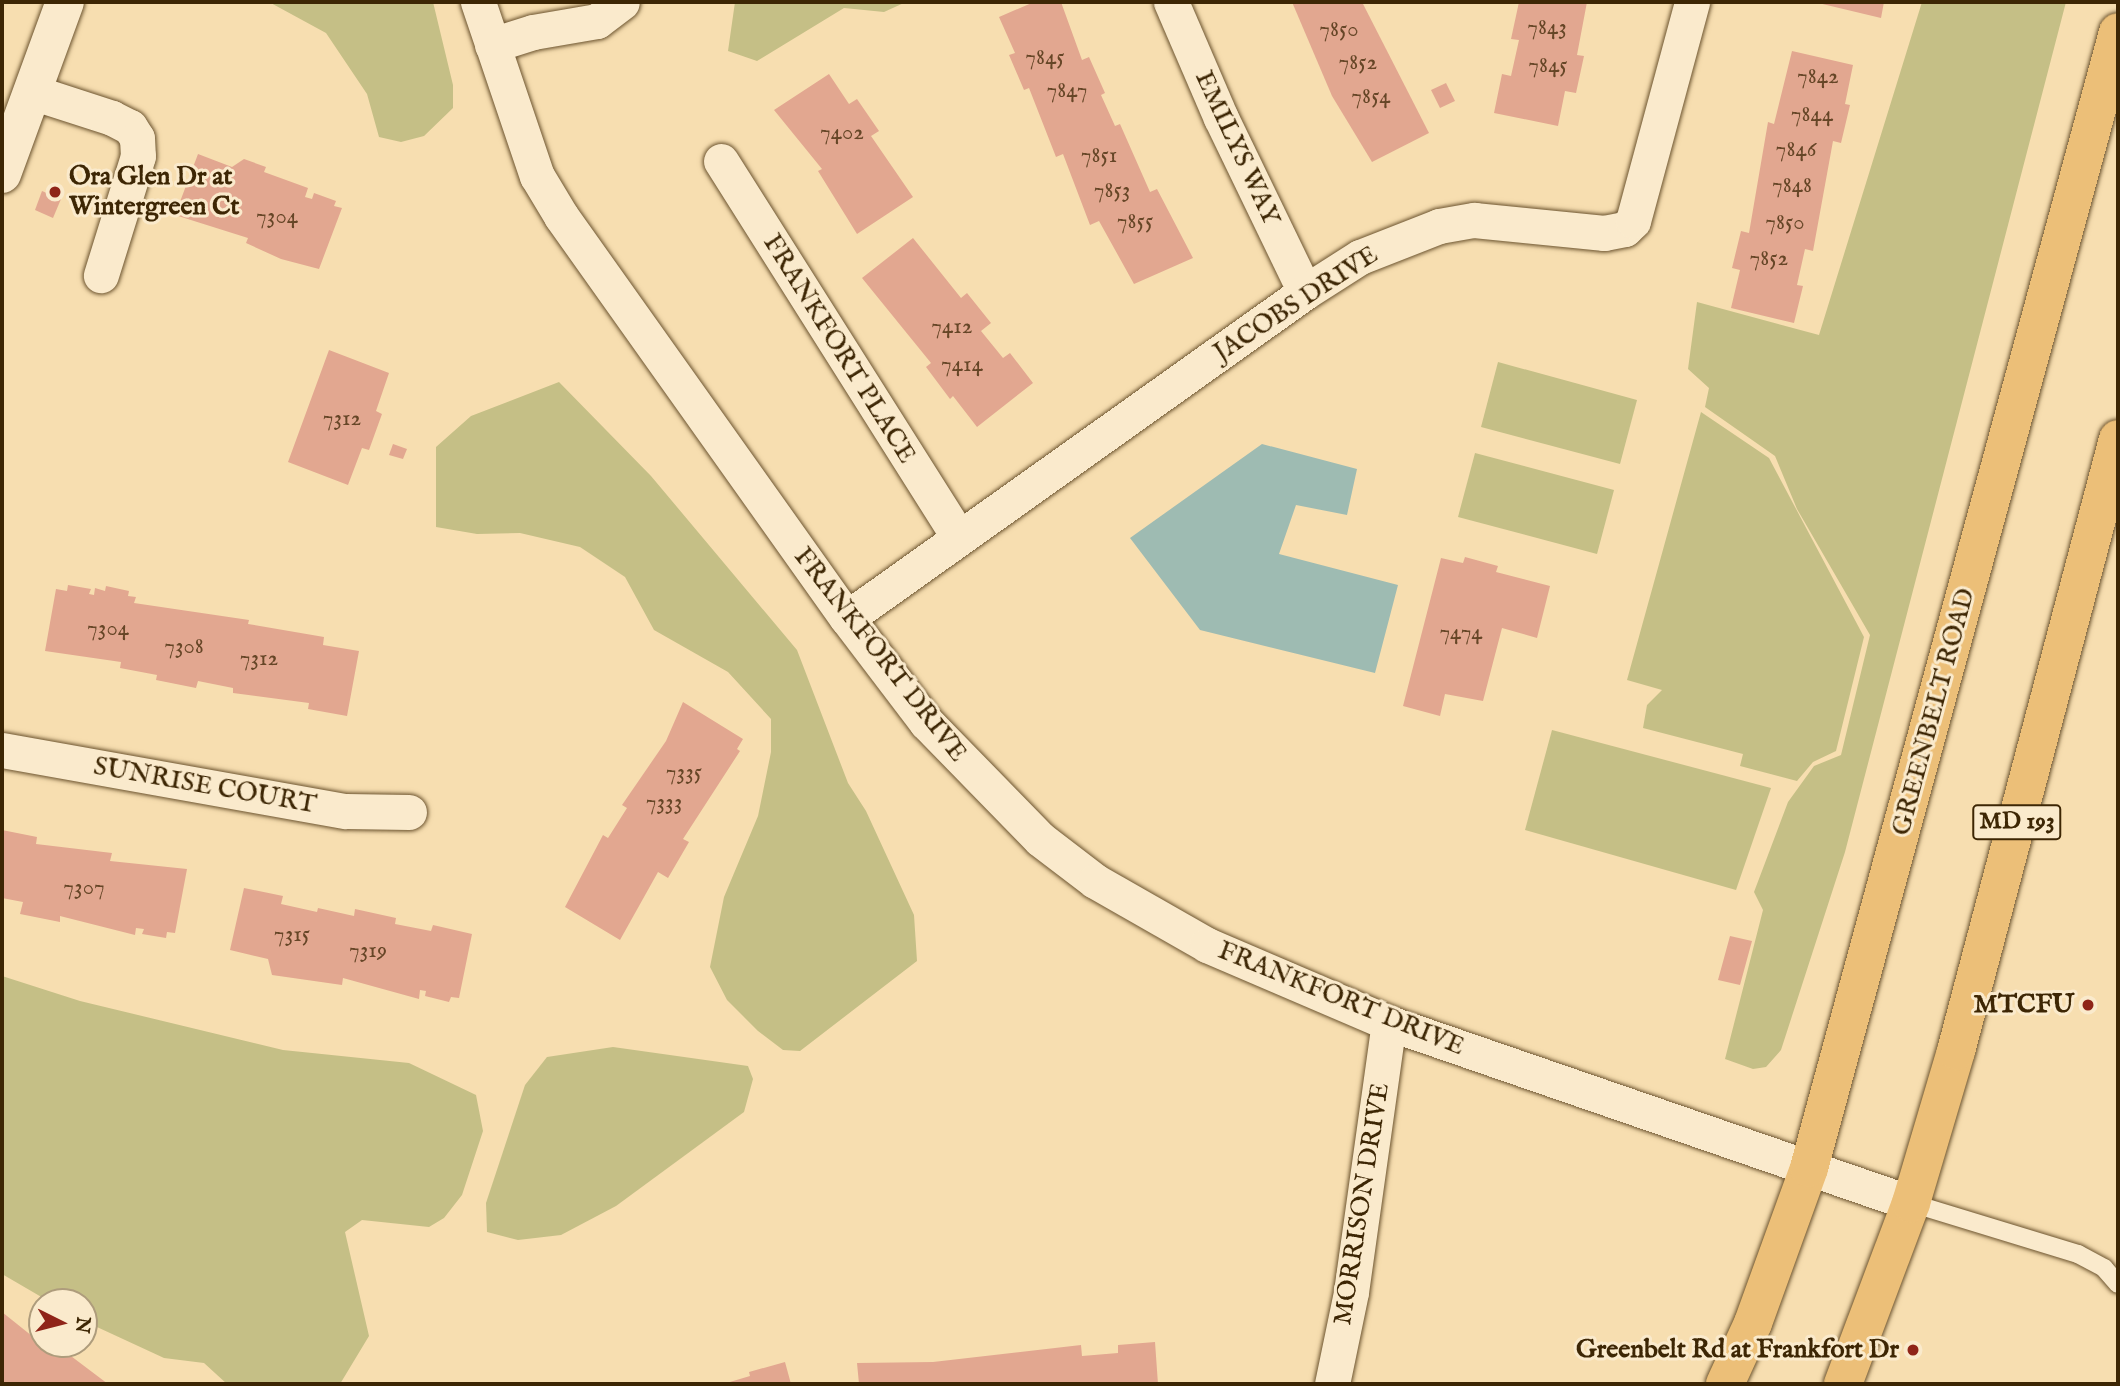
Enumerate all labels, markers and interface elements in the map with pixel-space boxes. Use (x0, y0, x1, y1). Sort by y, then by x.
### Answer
house number: 7843 (1527, 14, 1567, 42)
house number: 7850 (1319, 16, 1359, 44)
house number: 7845 (1025, 44, 1065, 72)
house number: 7852 (1339, 49, 1377, 77)
house number: 7845 (1528, 52, 1568, 80)
house number: 7842 (1797, 63, 1839, 91)
street label: EMILYS WAY (1188, 66, 1286, 230)
house number: 7847 (1046, 77, 1088, 105)
house number: 7854 (1351, 83, 1391, 111)
house number: 7844 (1791, 101, 1833, 129)
house number: 7402 (820, 119, 864, 147)
house number: 7846 (1776, 136, 1816, 164)
house number: 7851 (1081, 142, 1117, 170)
place label: Ora Glen Dr at Wintergreen Ct (69, 161, 239, 222)
house number: 7848 (1772, 172, 1812, 200)
house number: 7853 (1094, 177, 1130, 205)
marker: Ora Glen Dr at Wintergreen Ct (47, 184, 63, 200)
house number: 7304 (256, 203, 298, 231)
house number: 7855 (1117, 208, 1153, 236)
house number: 7850 (1765, 209, 1805, 237)
street label: FRANKFORT PLACE (756, 229, 922, 469)
street label: JACOBS DRIVE (1208, 239, 1384, 369)
house number: 7852 (1750, 245, 1788, 273)
house number: 7412 (931, 313, 973, 341)
house number: 7414 (941, 351, 983, 379)
house number: 7312 (323, 405, 361, 433)
street label: FRANKFORT DRIVE (787, 542, 973, 768)
street label: GREENBELT ROAD (1886, 585, 1982, 839)
house number: 7304 (87, 615, 129, 643)
house number: 7474 (1439, 619, 1483, 647)
house number: 7308 (164, 633, 204, 661)
house number: 7312 (240, 645, 278, 673)
street label: SUNRISE COURT (91, 751, 319, 821)
house number: 7335 (666, 759, 702, 787)
house number: 7333 (646, 789, 682, 817)
road number: MD 193 (1972, 802, 2062, 842)
house number: 7307 (63, 874, 105, 902)
house number: 7315 (274, 921, 310, 949)
street label: FRANKFORT DRIVE (1213, 935, 1469, 1063)
house number: 7319 (349, 937, 387, 965)
place label: MTCFU (1974, 989, 2074, 1021)
marker: MTCFU (2080, 997, 2096, 1013)
street label: MORRISON DRIVE (1327, 1081, 1397, 1327)
north arrow (28, 1288, 98, 1358)
text: N (69, 1316, 95, 1334)
place label: Greenbelt Rd at Frankfort Dr (1576, 1334, 1899, 1366)
marker: Greenbelt Rd at Frankfort Dr (1905, 1342, 1921, 1358)

